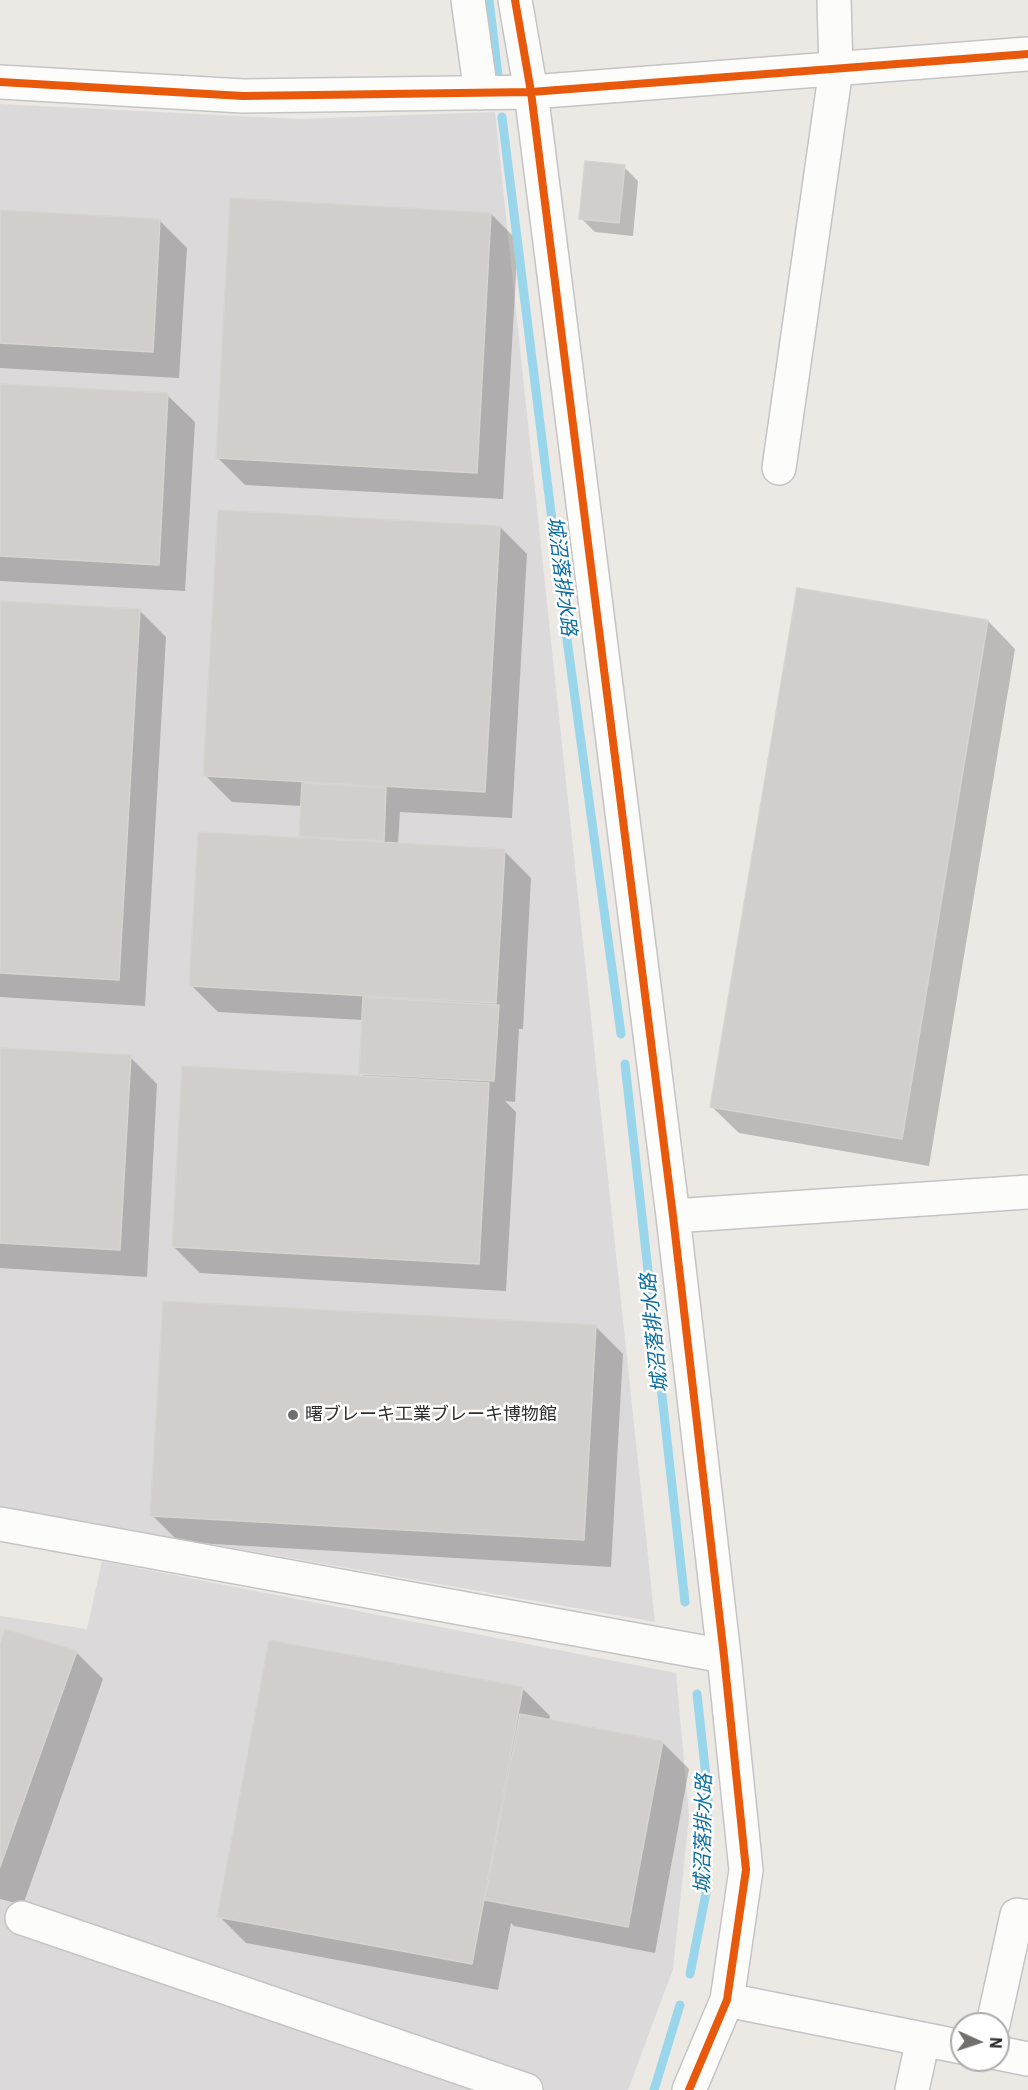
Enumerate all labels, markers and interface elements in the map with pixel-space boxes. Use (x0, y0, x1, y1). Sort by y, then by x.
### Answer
water label: 城沼落排水路 (542, 515, 580, 637)
water label: 城沼落排水路 (637, 1272, 673, 1394)
place label: 曙ブレーキ工業ブレーキ博物館 (305, 1404, 557, 1426)
marker: 曙ブレーキ工業ブレーキ博物館 (286, 1408, 300, 1422)
water label: 城沼落排水路 (691, 1774, 717, 1894)
north arrow (950, 2012, 1010, 2072)
text: N (986, 2037, 1006, 2049)

